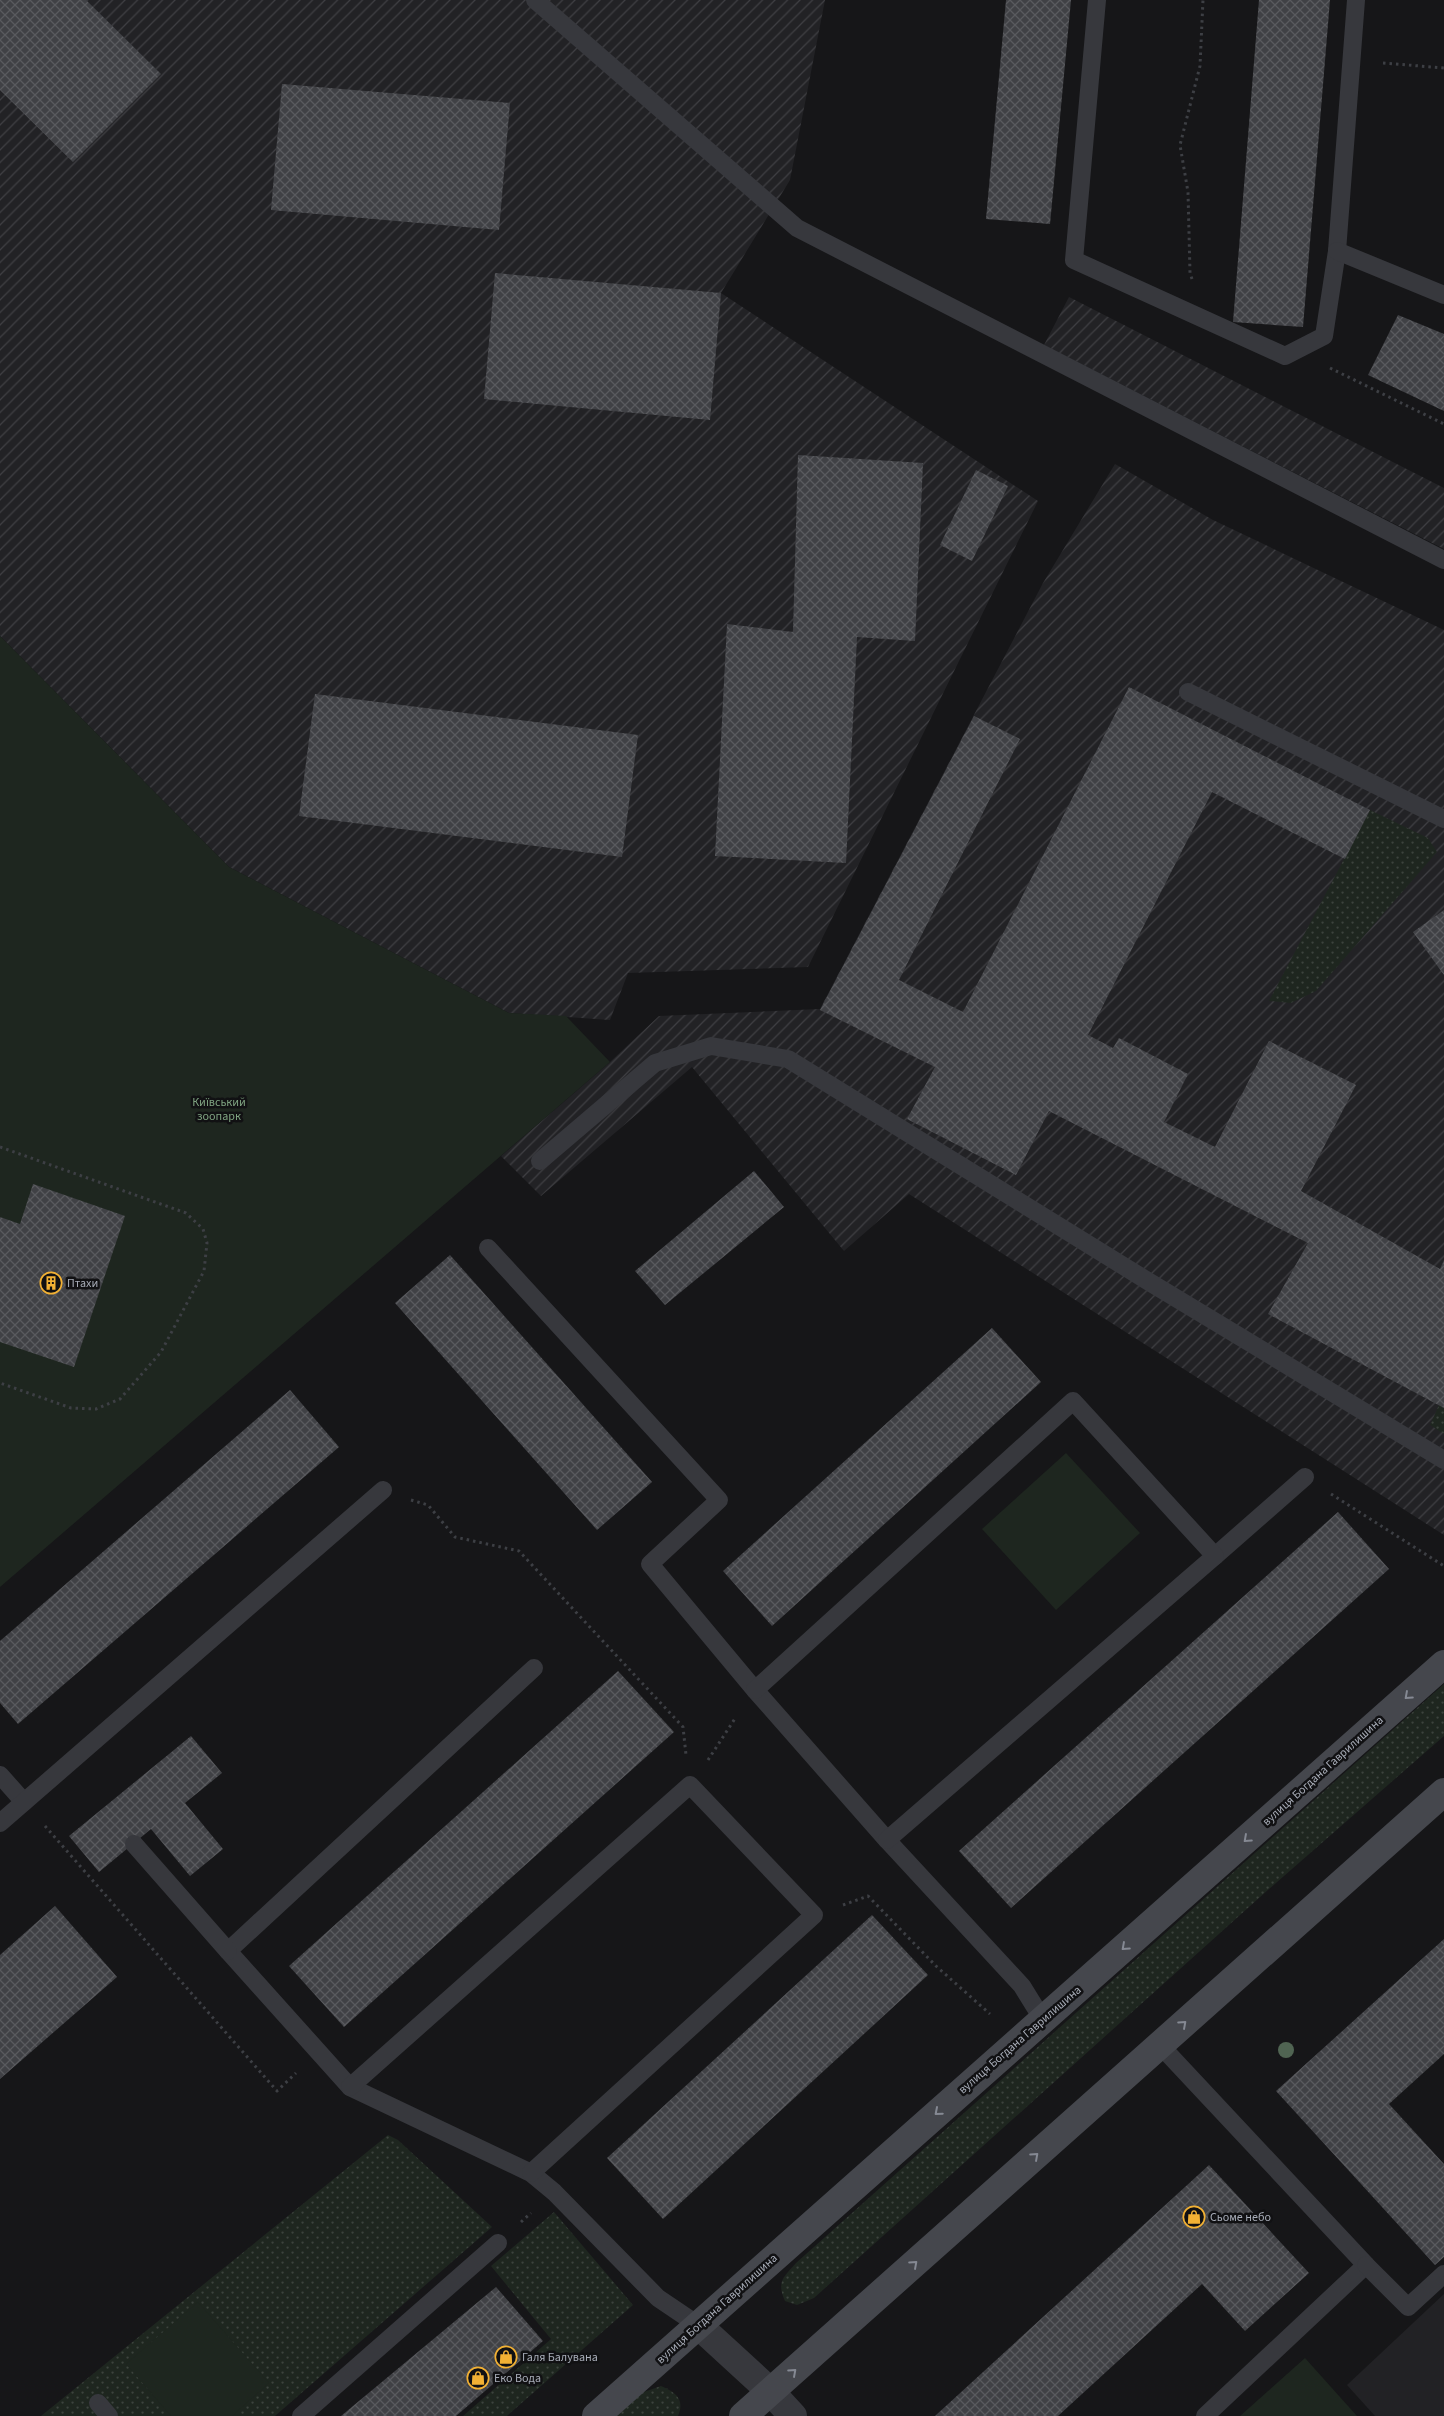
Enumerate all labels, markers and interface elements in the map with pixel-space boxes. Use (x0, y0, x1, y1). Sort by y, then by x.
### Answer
park label: Київський зоопарк (192, 1094, 246, 1125)
building icon: Птахи (39, 1271, 63, 1295)
place label: Птахи (67, 1275, 98, 1292)
one-way arrow (1404, 1690, 1413, 1699)
street label: вулиця Богдана Гаврилишина (1259, 1712, 1387, 1830)
one-way arrow (1243, 1833, 1252, 1842)
one-way arrow (1122, 1941, 1131, 1950)
street label: вулиця Богдана Гаврилишина (955, 1982, 1085, 2098)
one-way arrow (1177, 2021, 1186, 2030)
one-way arrow (935, 2107, 944, 2116)
one-way arrow (1030, 2153, 1039, 2162)
shop icon: Сьоме небо (1182, 2205, 1206, 2229)
place label: Сьоме небо (1210, 2209, 1271, 2226)
street label: вулиця Богдана Гаврилишина (653, 2250, 781, 2368)
one-way arrow (908, 2261, 917, 2270)
shop icon: Галя Балувана (494, 2345, 518, 2369)
place label: Галя Балувана (522, 2349, 598, 2366)
shop icon: Еко Вода (466, 2366, 490, 2390)
one-way arrow (787, 2369, 796, 2378)
place label: Еко Вода (494, 2370, 541, 2387)

